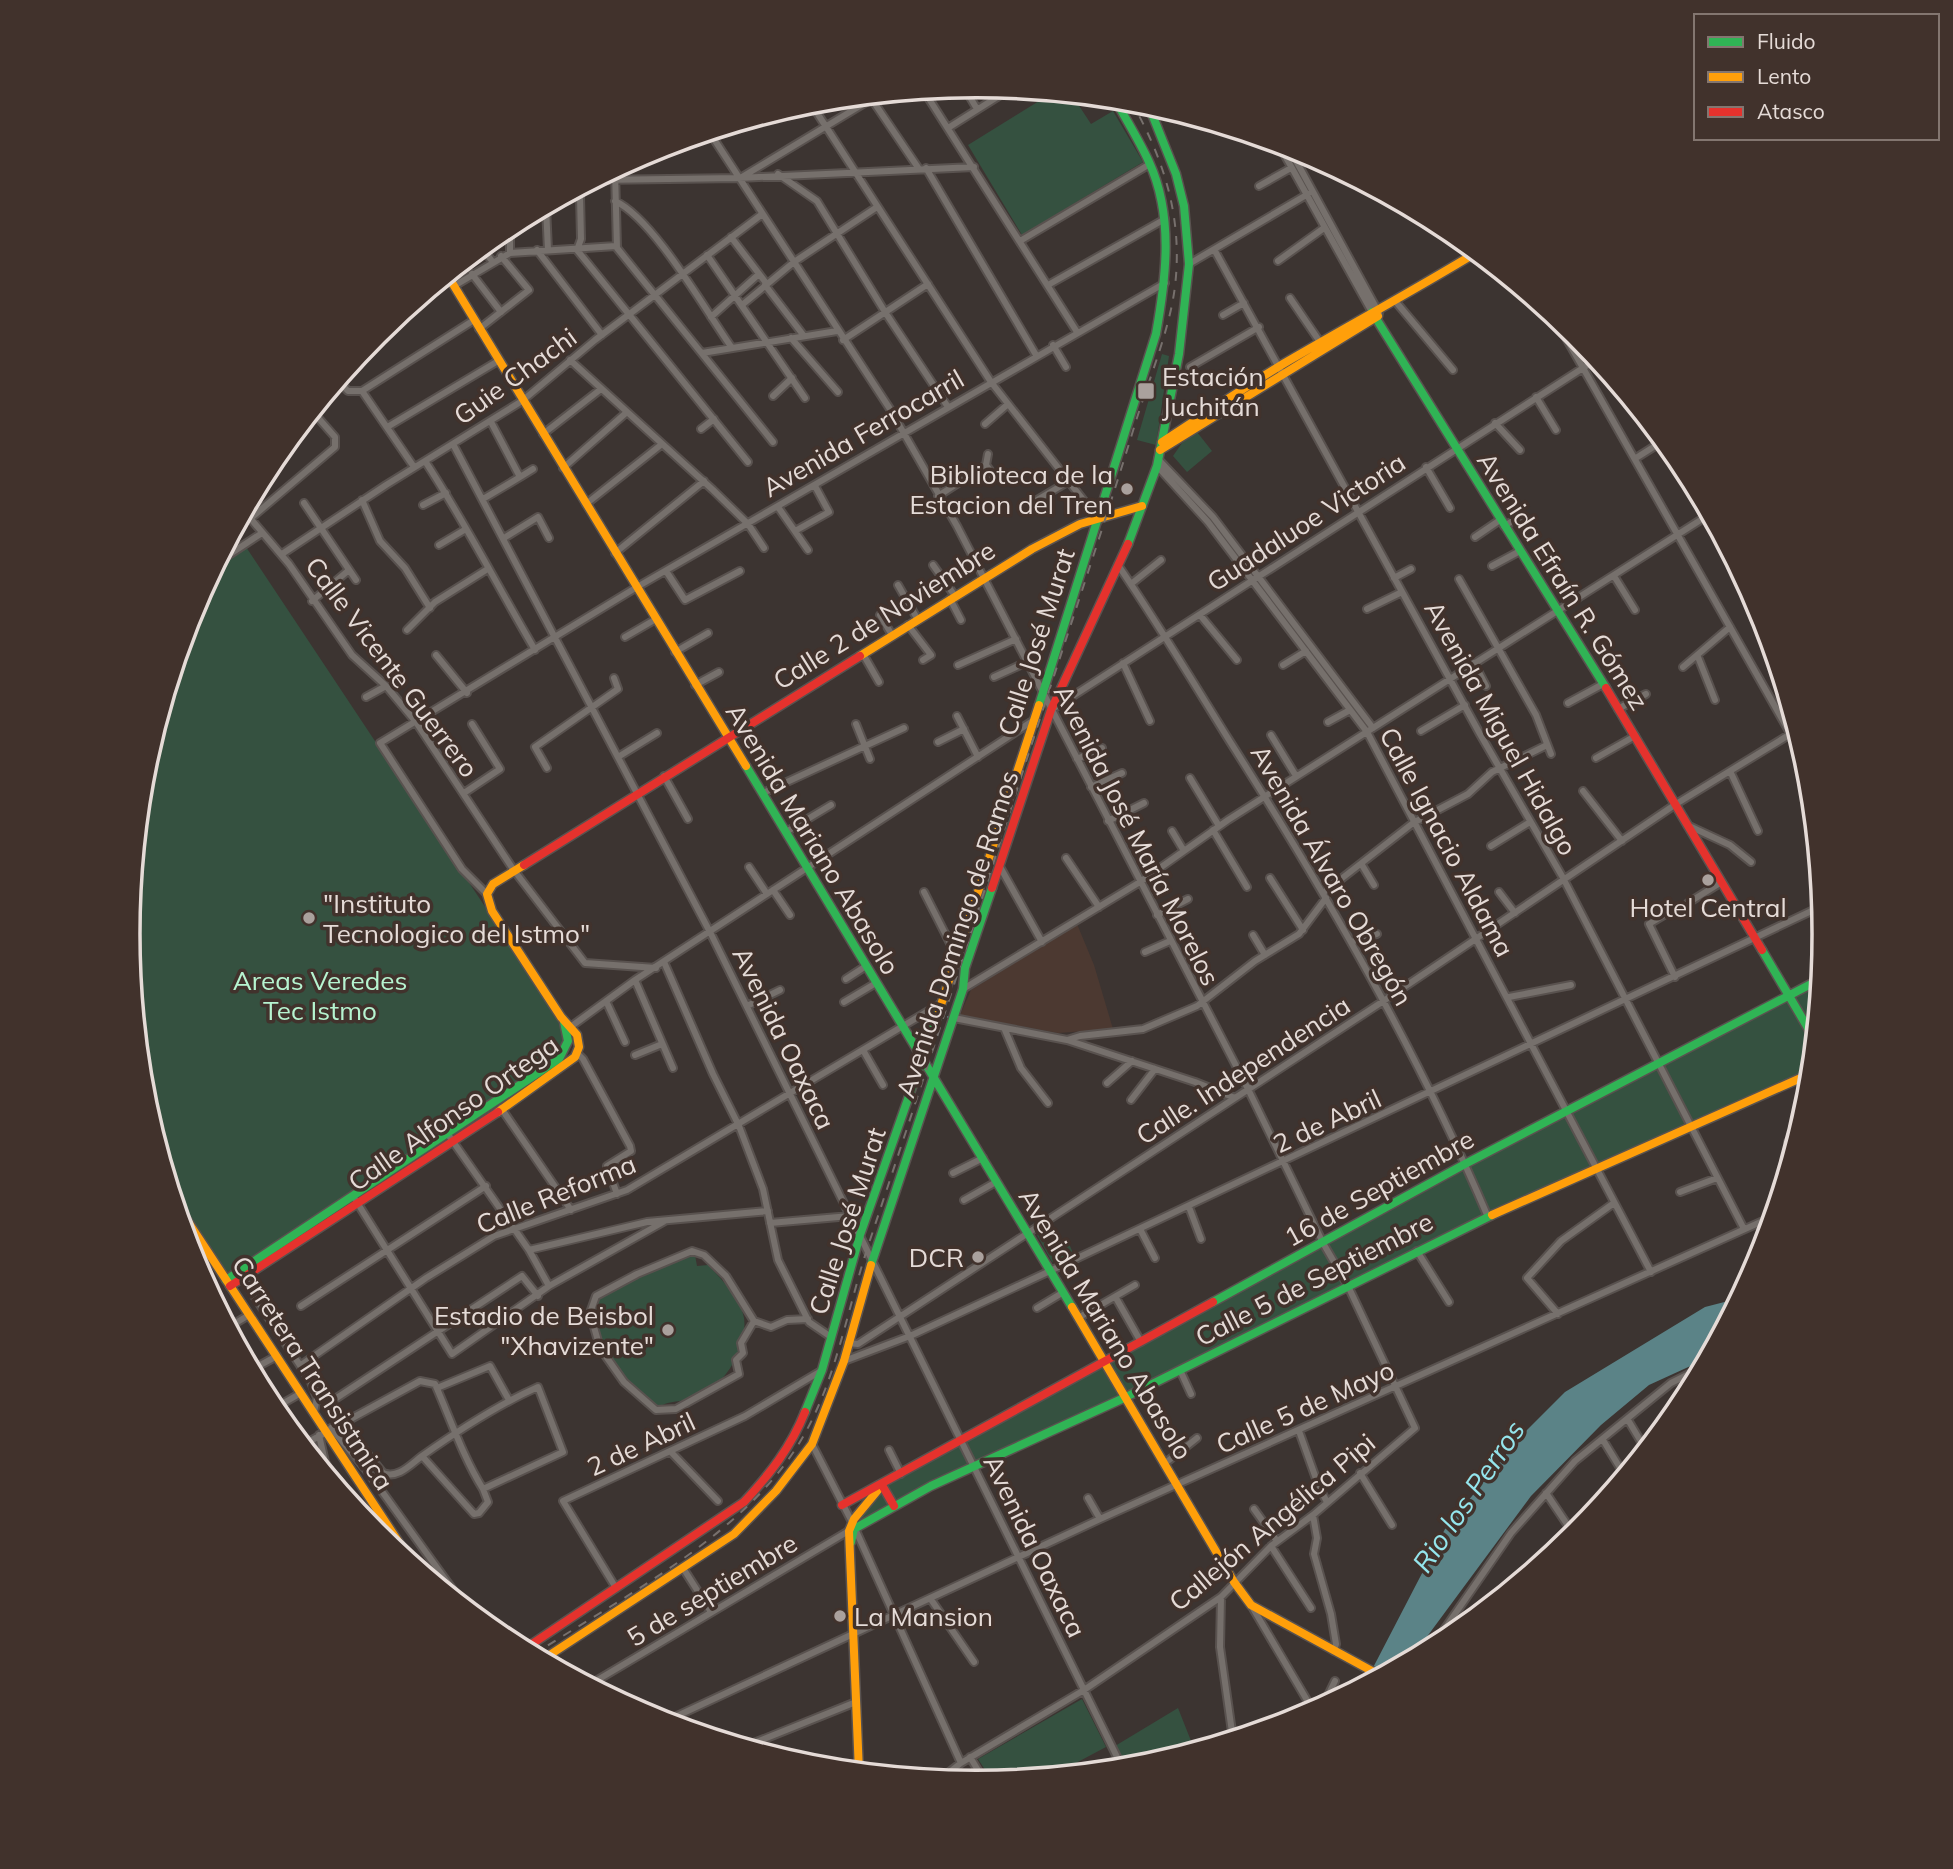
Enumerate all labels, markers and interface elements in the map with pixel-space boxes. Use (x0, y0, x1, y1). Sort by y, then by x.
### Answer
legend (1694, 14, 1939, 140)
text: Fluido (1757, 28, 1816, 54)
text: Lento (1757, 63, 1811, 89)
text: Atasco (1757, 98, 1825, 124)
street label: Guie Chachi (447, 320, 583, 432)
place label: Estación Juchitán (1162, 360, 1264, 423)
street label: Avenida Ferrocarril (756, 362, 970, 504)
marker: Estación Juchitán (1136, 381, 1156, 401)
street label: Guadaluoe Victoria (1201, 446, 1411, 598)
street label: Avenida Efraín R. Gómez (1470, 446, 1656, 716)
place label: Biblioteca de la Estacion del Tren (909, 458, 1113, 521)
marker: Biblioteca de la Estacion del Tren (1119, 481, 1135, 497)
street label: Calle 2 de Noviembre (767, 533, 1001, 697)
street label: Calle José Murat (990, 544, 1082, 740)
street label: Calle Vicente Guerrero (298, 550, 486, 784)
street label: Avenida Miguel Hidalgo (1417, 595, 1585, 861)
street label: Avenida José María Morelos (1047, 679, 1227, 991)
street label: Avenida Mariano Abasolo (719, 697, 907, 981)
street label: Calle Ignacio Aldama (1373, 722, 1521, 962)
street label: Avenida Álvaro Obregón (1244, 739, 1420, 1011)
street label: Avenida Domingo de Ramos (888, 766, 1026, 1102)
marker: Hotel Central (1700, 872, 1716, 888)
place label: "Instituto Tecnologico del Istmo" (323, 887, 590, 950)
place label: Hotel Central (1629, 891, 1787, 924)
marker: "Instituto Tecnologico del Istmo" (301, 910, 317, 926)
street label: Avenida Oaxaca (726, 941, 842, 1135)
park label: Areas Veredes Tec Istmo (233, 964, 407, 1027)
street label: Calle. Independencia (1130, 988, 1356, 1152)
street label: Calle Alfonso Ortega (341, 1028, 565, 1198)
street label: 2 de Abril (1268, 1082, 1386, 1160)
street label: 16 de Septiembre (1278, 1122, 1480, 1254)
street label: Calle José Murat (801, 1123, 893, 1319)
street label: Calle Reforma (471, 1147, 641, 1241)
street label: Avenida Mariano Abasolo (1012, 1182, 1200, 1466)
street label: Calle 5 de Septiembre (1190, 1205, 1438, 1353)
place label: DCR (909, 1241, 964, 1274)
marker: DCR (970, 1249, 986, 1265)
street label: Carretera Transistmica (225, 1250, 401, 1496)
place label: Estadio de Beisbol "Xhavizente" (434, 1299, 654, 1362)
marker: Estadio de Beisbol "Xhavizente" (660, 1322, 676, 1338)
street label: Calle 5 de Mayo (1211, 1353, 1399, 1461)
street label: 2 de Abril (582, 1405, 700, 1483)
water label: Rio los Perros (1404, 1413, 1532, 1579)
street label: Callejón Angélica Pipi (1162, 1426, 1382, 1618)
street label: Avenida Oaxaca (977, 1449, 1093, 1643)
street label: 5 de septiembre (621, 1526, 803, 1654)
place label: La Mansion (854, 1600, 993, 1633)
marker: La Mansion (832, 1608, 848, 1624)

